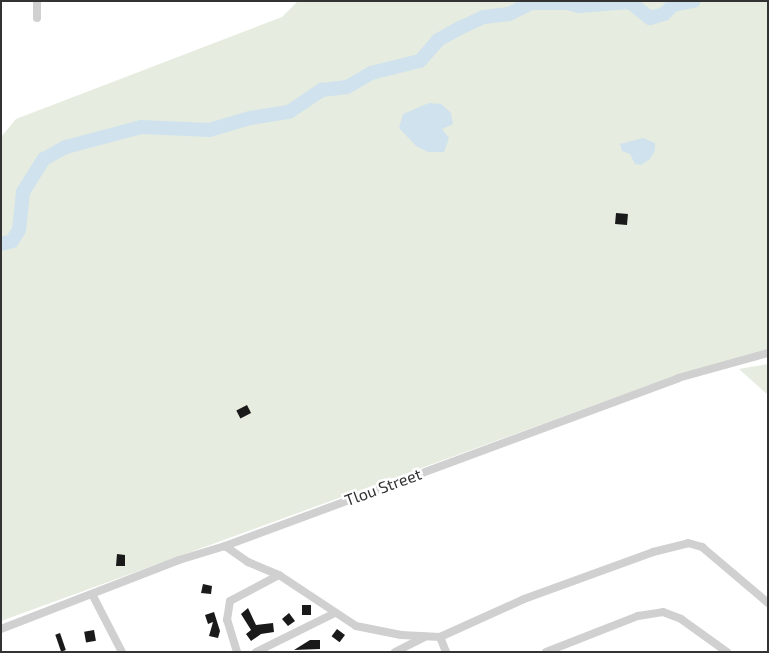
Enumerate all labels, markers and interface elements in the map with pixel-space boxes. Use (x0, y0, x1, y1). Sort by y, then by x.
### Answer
street label: Tlou Street (342, 464, 424, 510)

